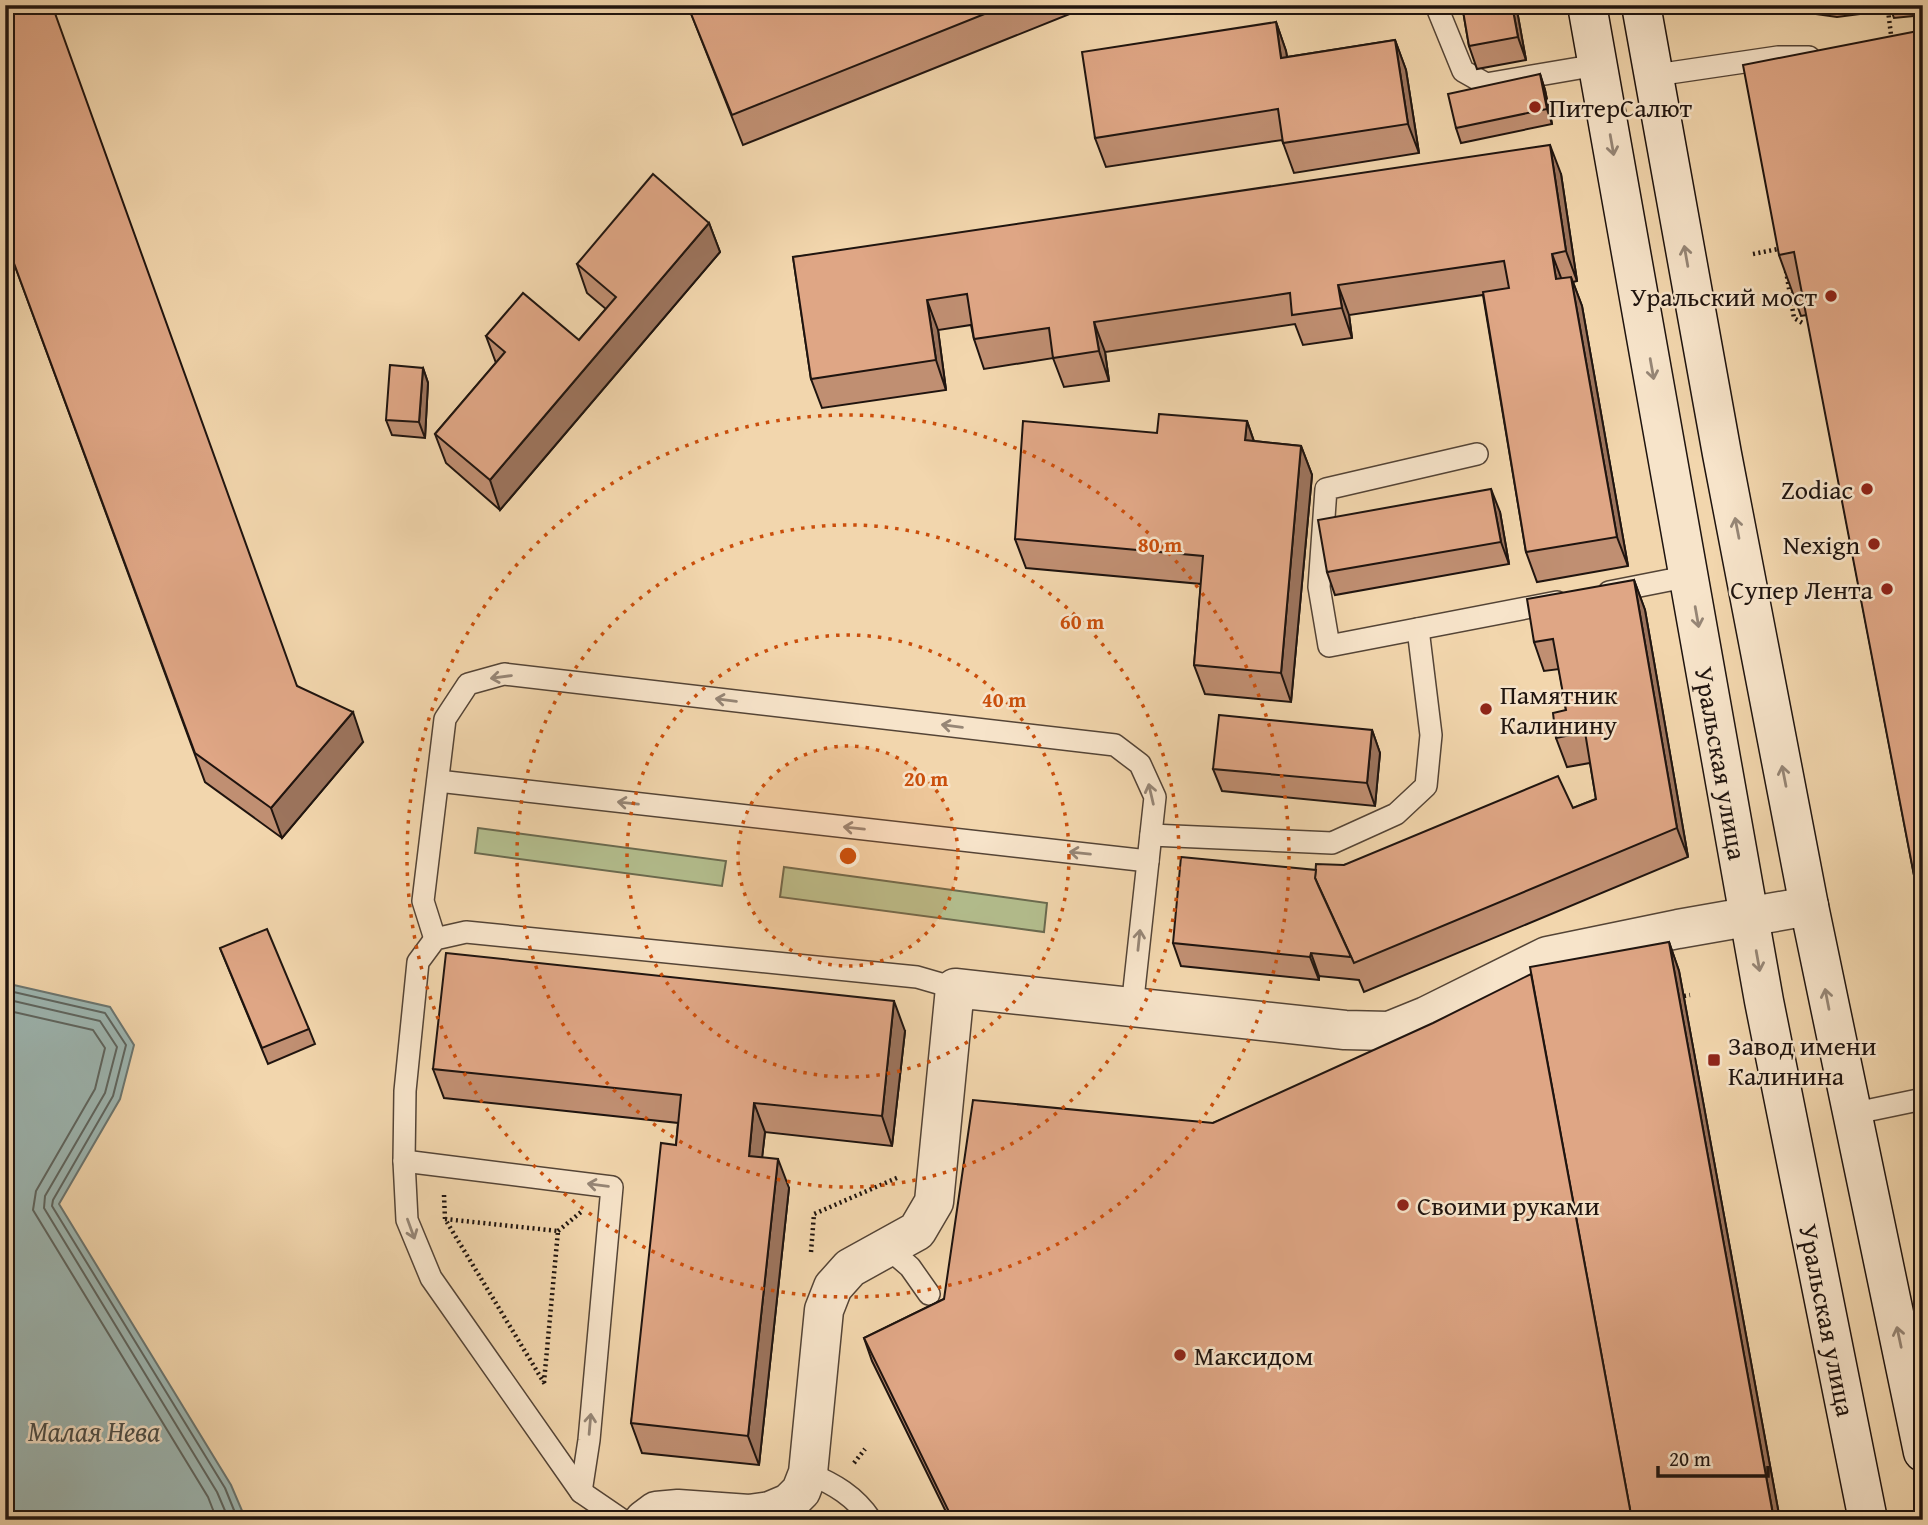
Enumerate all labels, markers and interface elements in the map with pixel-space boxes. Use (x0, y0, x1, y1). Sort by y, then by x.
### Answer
place label: ПитерСалют (1549, 88, 1693, 127)
marker: ПитерСалют (1527, 99, 1543, 115)
one-way arrow (1606, 133, 1619, 156)
one-way arrow (1679, 245, 1692, 268)
place label: Уральский мост (1630, 277, 1817, 316)
marker: Уральский мост (1823, 288, 1839, 304)
one-way arrow (1646, 357, 1659, 380)
place label: Zodiac (1781, 470, 1853, 509)
marker: Zodiac (1859, 481, 1875, 497)
one-way arrow (1729, 517, 1743, 540)
place label: Nexign (1783, 525, 1860, 564)
text: 80 m (1138, 529, 1182, 560)
marker: Nexign (1866, 536, 1882, 552)
place label: Супер Лента (1730, 570, 1874, 609)
marker: Супер Лента (1879, 581, 1895, 597)
one-way arrow (1691, 605, 1704, 628)
text: 60 m (1060, 606, 1104, 637)
street label: Уральская улица (1685, 663, 1758, 863)
one-way arrow (490, 670, 513, 683)
place label: Памятник Калинину (1500, 675, 1618, 744)
text: 40 m (982, 684, 1026, 715)
one-way arrow (716, 693, 738, 706)
marker: Памятник Калинину (1478, 701, 1494, 717)
one-way arrow (942, 720, 964, 733)
text: 20 m (904, 763, 948, 794)
one-way arrow (1777, 765, 1790, 788)
one-way arrow (1144, 783, 1157, 805)
one-way arrow (617, 796, 640, 809)
one-way arrow (843, 821, 866, 834)
centre of rings (836, 844, 860, 868)
one-way arrow (1069, 847, 1092, 860)
one-way arrow (1133, 929, 1146, 952)
one-way arrow (1752, 949, 1765, 972)
one-way arrow (1820, 988, 1834, 1011)
place label: Завод имени Калинина (1728, 1026, 1876, 1095)
marker: Завод имени Калинина (1706, 1052, 1722, 1068)
one-way arrow (587, 1179, 610, 1192)
place label: Своими руками (1417, 1186, 1600, 1225)
marker: Своими руками (1395, 1197, 1411, 1213)
one-way arrow (406, 1217, 418, 1239)
street label: Уральская улица (1790, 1220, 1866, 1420)
one-way arrow (1891, 1327, 1904, 1349)
place label: Максидом (1194, 1336, 1313, 1375)
marker: Максидом (1172, 1347, 1188, 1363)
water label: Малая Нева (28, 1410, 160, 1451)
one-way arrow (584, 1414, 597, 1436)
scale bar (1658, 1434, 1769, 1478)
text: 20 m (1669, 1443, 1711, 1474)

